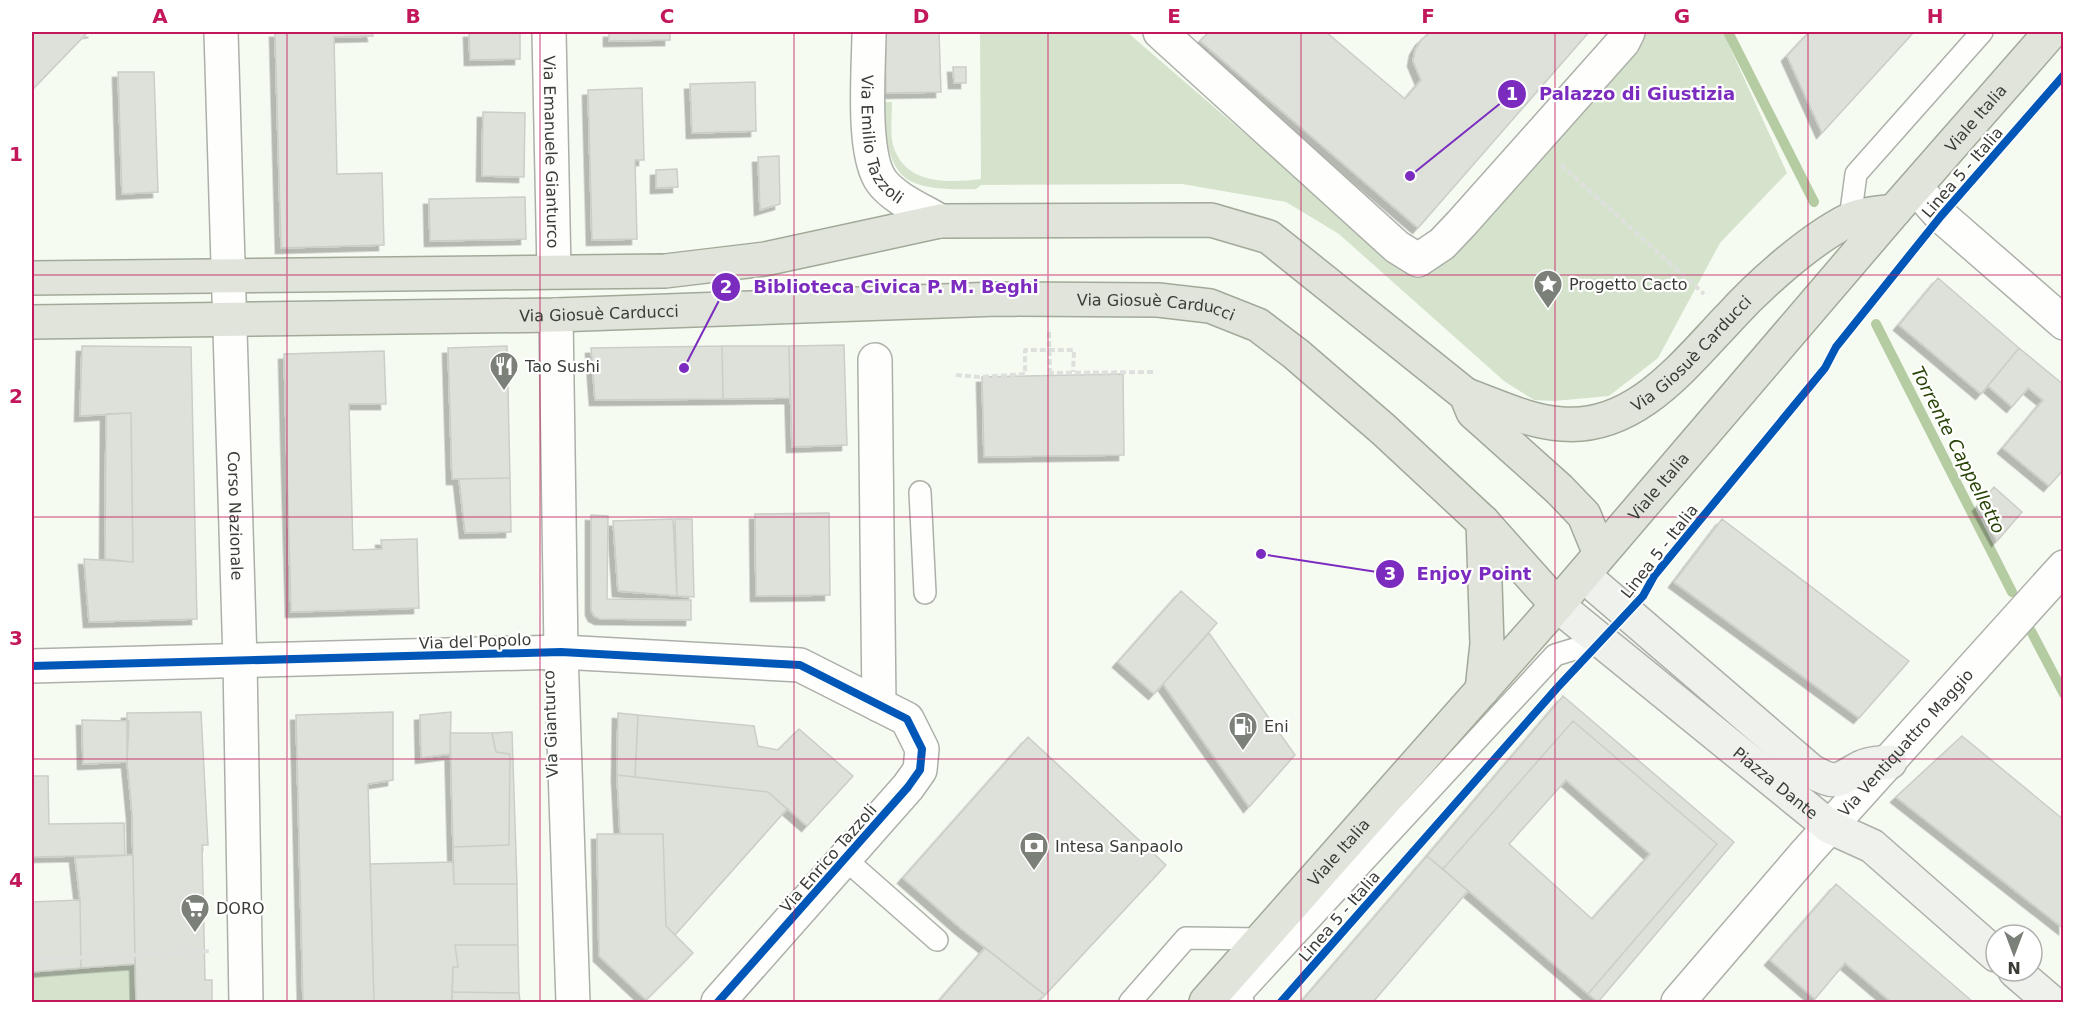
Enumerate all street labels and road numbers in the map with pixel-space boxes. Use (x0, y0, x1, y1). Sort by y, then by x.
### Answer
street label: Via Emanuele Gianturco (539, 55, 563, 249)
street label: Via Emilio Tazzoli (857, 74, 907, 208)
street label: Viale Italia (1941, 81, 2011, 156)
street label: Linea 5 - Italia (1918, 123, 2007, 222)
street label: Via Giosuè Carducci (1077, 290, 1238, 325)
street label: Via Giosuè Carducci (1628, 292, 1755, 416)
street label: Via Giosuè Carducci (519, 302, 679, 325)
street label: Viale Italia (1624, 449, 1693, 525)
street label: Corso Nazionale (224, 451, 247, 581)
street label: Linea 5 - Italia (1617, 501, 1702, 602)
street label: Via del Popolo (418, 630, 532, 653)
street label: Via Ventiquattro Maggio (1834, 665, 1977, 821)
street label: Via Gianturco (539, 670, 562, 778)
street label: Piazza Dante (1729, 743, 1822, 823)
street label: Via Enrico Tazzoli (776, 800, 881, 916)
street label: Viale Italia (1304, 815, 1374, 890)
street label: Linea 5 - Italia (1295, 867, 1384, 966)

